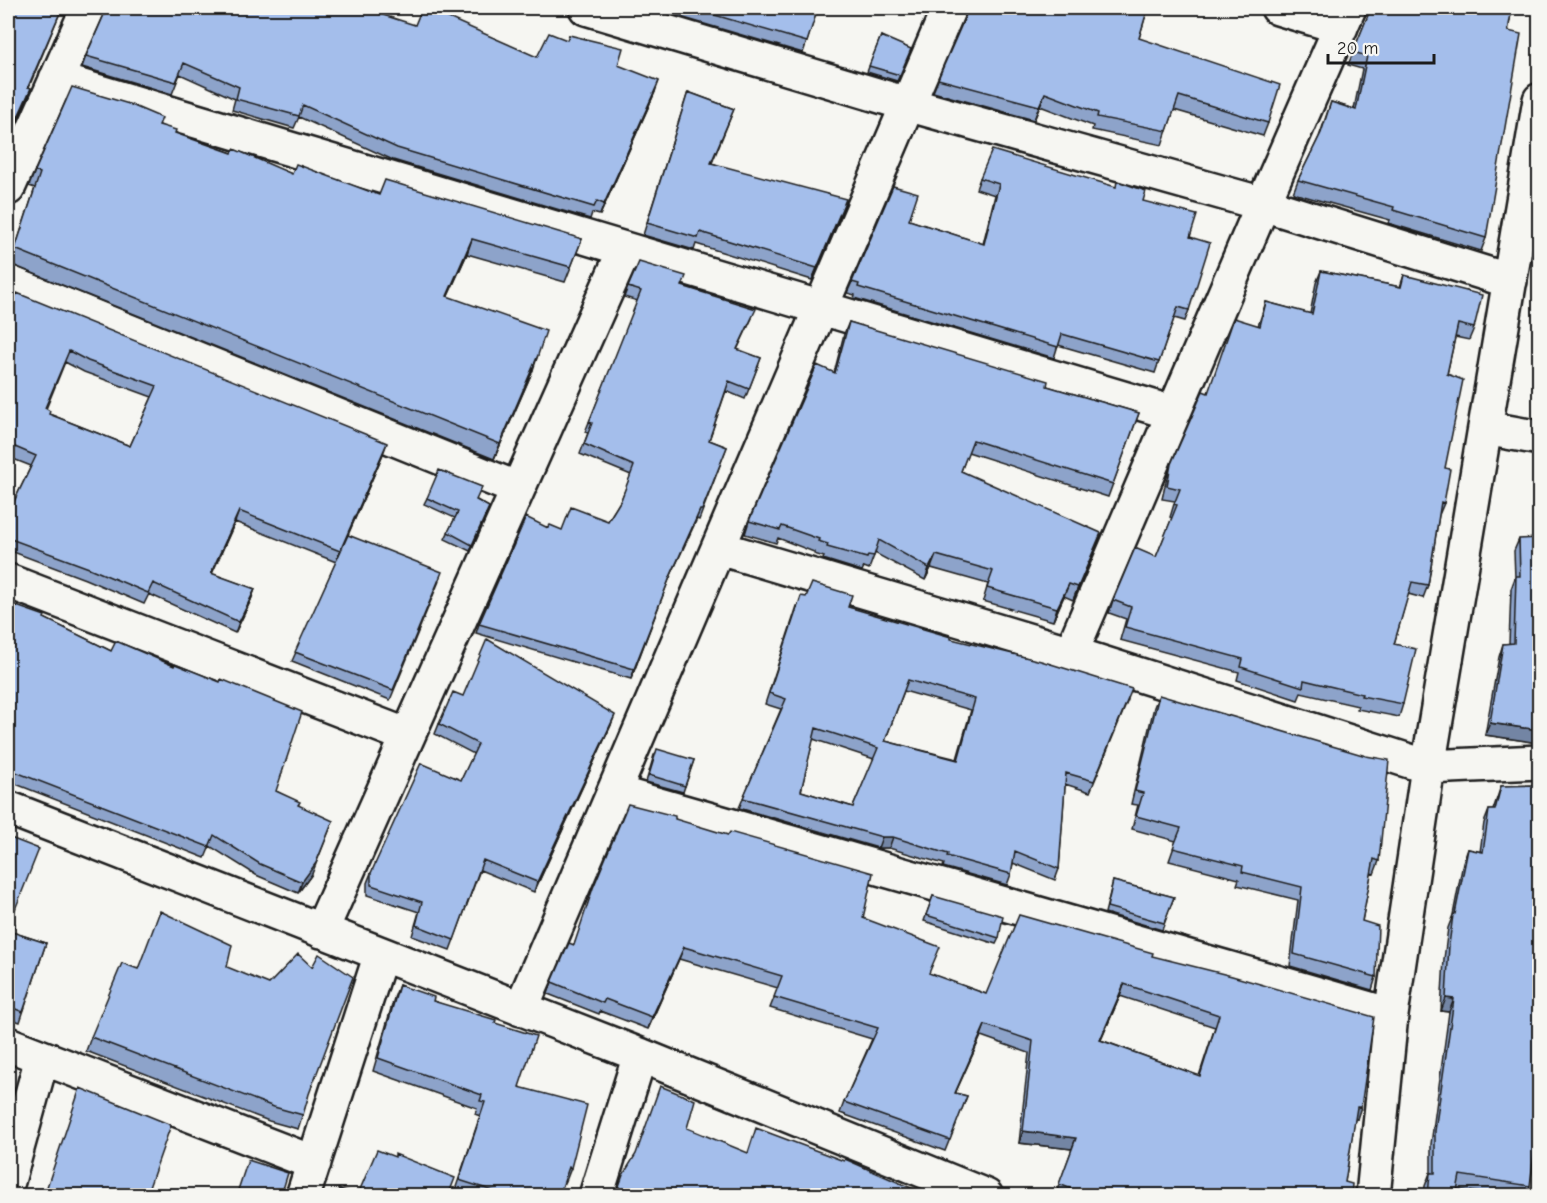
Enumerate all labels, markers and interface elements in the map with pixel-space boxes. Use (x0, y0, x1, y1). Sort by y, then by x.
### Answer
scale bar (1328, 27, 1434, 65)
text: 20 m (1337, 38, 1378, 59)

